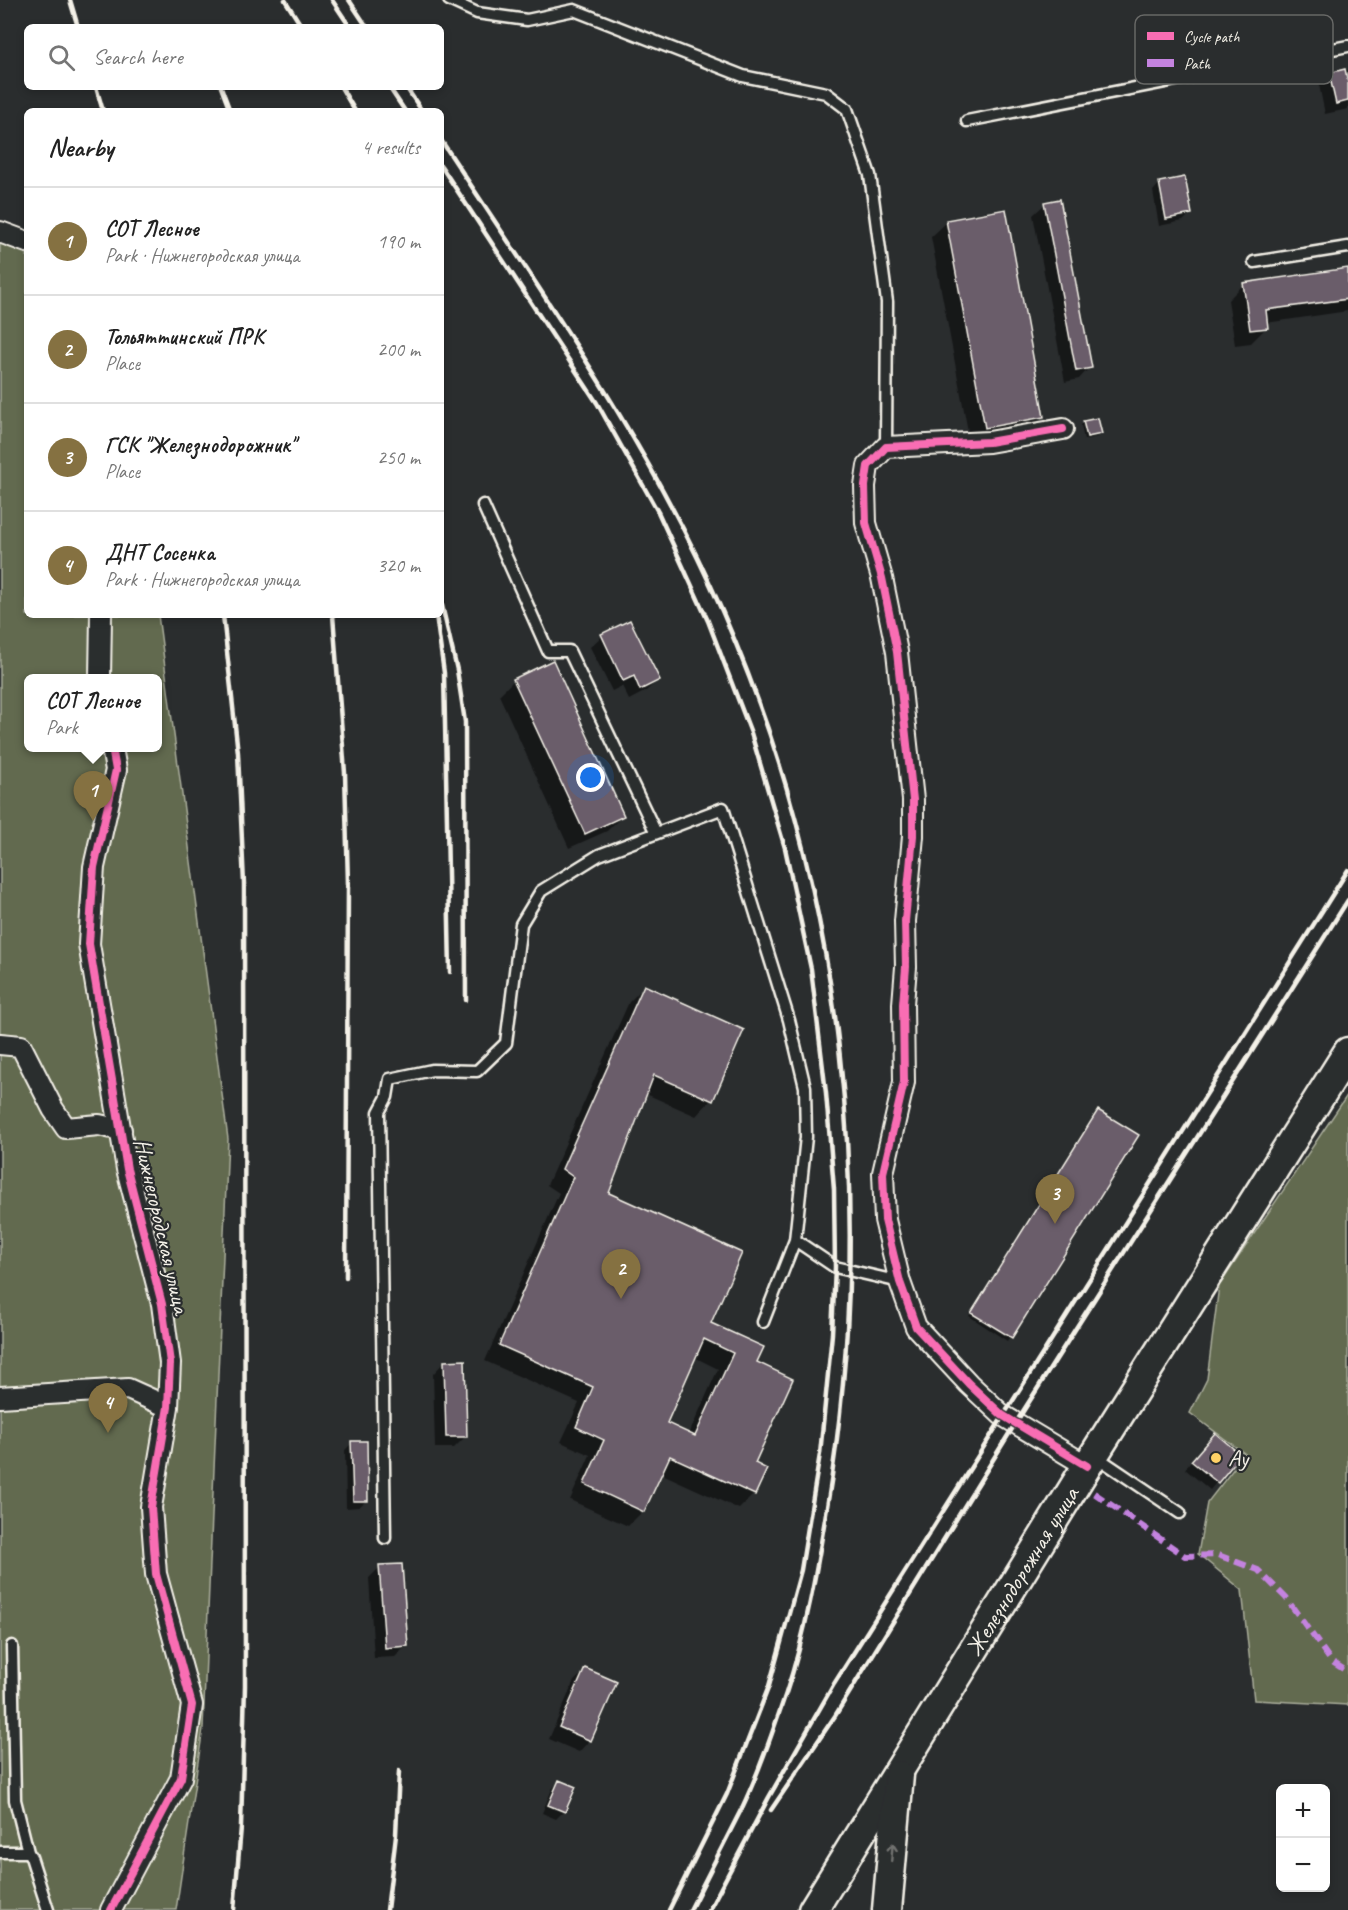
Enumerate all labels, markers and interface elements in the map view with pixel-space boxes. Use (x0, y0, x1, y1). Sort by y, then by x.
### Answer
legend (1135, 15, 1333, 84)
search box (24, 24, 444, 90)
text: Cycle path (1184, 27, 1240, 47)
icon: search (45, 41, 78, 74)
text: Search here (93, 43, 183, 71)
text: Path (1184, 54, 1211, 74)
text: Nearby (48, 131, 113, 164)
text: 4 results (361, 135, 420, 160)
text: СОТ Лесное (105, 215, 199, 243)
text: 1 (63, 229, 72, 254)
text: 190 m (377, 229, 420, 254)
text: Park · Нижнегородская улица (105, 243, 300, 268)
text: Тольяттинский ПРК (105, 323, 264, 351)
text: 2 (63, 337, 72, 362)
text: 200 m (377, 337, 420, 362)
text: Place (105, 351, 140, 376)
text: ГСК "Железнодорожник" (105, 431, 295, 459)
text: 3 (63, 445, 72, 470)
text: 250 m (377, 445, 420, 470)
text: Place (105, 459, 140, 484)
text: ДНТ Сосенка (105, 539, 215, 567)
text: 4 (63, 553, 72, 578)
text: 320 m (377, 553, 420, 578)
text: Park · Нижнегородская улица (105, 567, 300, 592)
popup (24, 674, 162, 752)
text: СОТ Лесное (46, 687, 140, 715)
text: Park (46, 715, 78, 740)
your location (576, 763, 605, 792)
pin: 1 (74, 772, 112, 821)
street label: Нижнегородская улица (127, 1135, 197, 1319)
pin: 3 (1036, 1174, 1074, 1224)
pin: 2 (602, 1250, 640, 1299)
pin: 4 (88, 1384, 128, 1433)
place label: Ау (1228, 1443, 1250, 1473)
marker: Ау (1209, 1451, 1223, 1465)
street label: Железнодорожная улица (959, 1480, 1086, 1661)
map controls (1276, 1784, 1330, 1892)
button: + (1276, 1784, 1330, 1838)
button: − (1276, 1838, 1330, 1892)
one-way arrow (887, 1842, 898, 1862)

